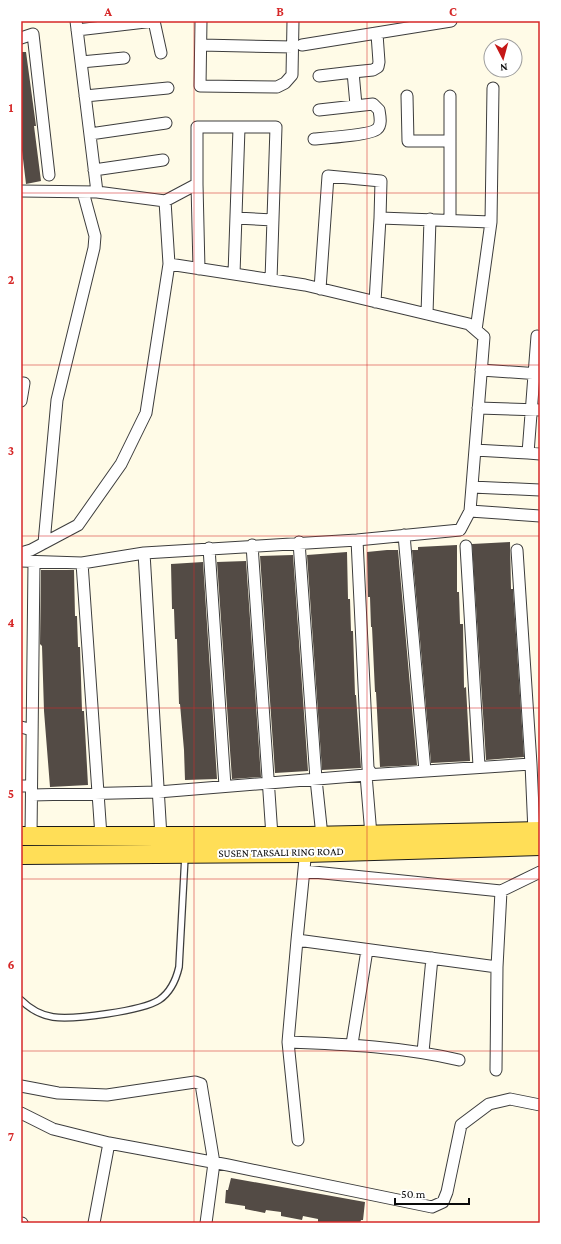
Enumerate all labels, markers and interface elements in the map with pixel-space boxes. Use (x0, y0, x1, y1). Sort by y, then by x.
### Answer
text: A (103, 4, 112, 19)
text: B (276, 4, 284, 19)
text: C (449, 4, 457, 19)
north arrow (483, 38, 523, 78)
text: N (499, 62, 508, 74)
text: 1 (9, 100, 14, 115)
text: 2 (8, 272, 15, 287)
text: 3 (8, 443, 14, 458)
text: 4 (7, 615, 15, 630)
text: 5 (8, 786, 14, 801)
street label: SUSEN TARSALI RING ROAD (218, 845, 344, 859)
text: 6 (7, 957, 15, 972)
text: 7 (8, 1129, 14, 1144)
scale bar (395, 1180, 469, 1206)
text: 50 m (401, 1187, 426, 1201)

